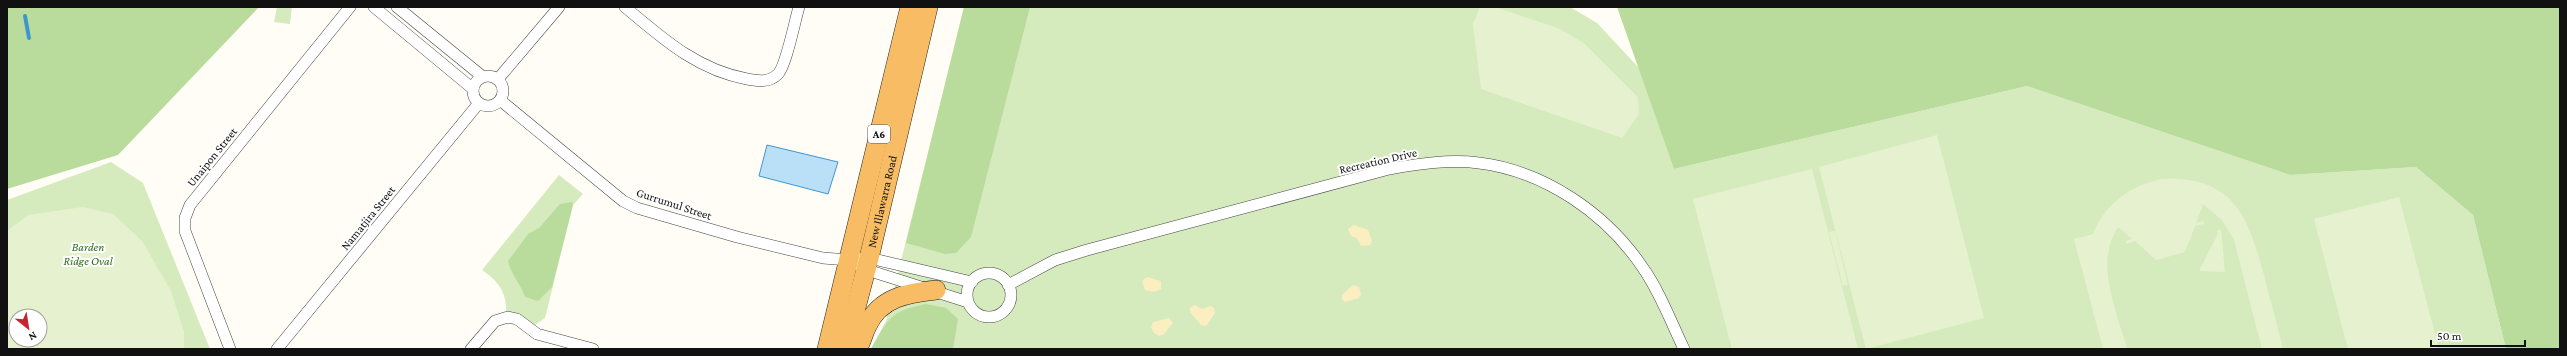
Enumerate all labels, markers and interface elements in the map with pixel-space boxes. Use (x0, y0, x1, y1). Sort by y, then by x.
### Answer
street label: Unaipon Street (184, 124, 241, 189)
road number: A6 (868, 125, 890, 143)
street label: Recreation Drive (1338, 145, 1418, 177)
street label: New Illawarra Road (865, 153, 900, 249)
street label: Namatjira Street (338, 182, 399, 253)
street label: Gurrumul Street (635, 185, 714, 223)
park label: Barden Ridge Oval (63, 240, 114, 268)
north arrow (8, 308, 48, 348)
scale bar (2431, 322, 2525, 348)
text: 50 m (2437, 329, 2462, 343)
text: N (26, 330, 39, 344)

